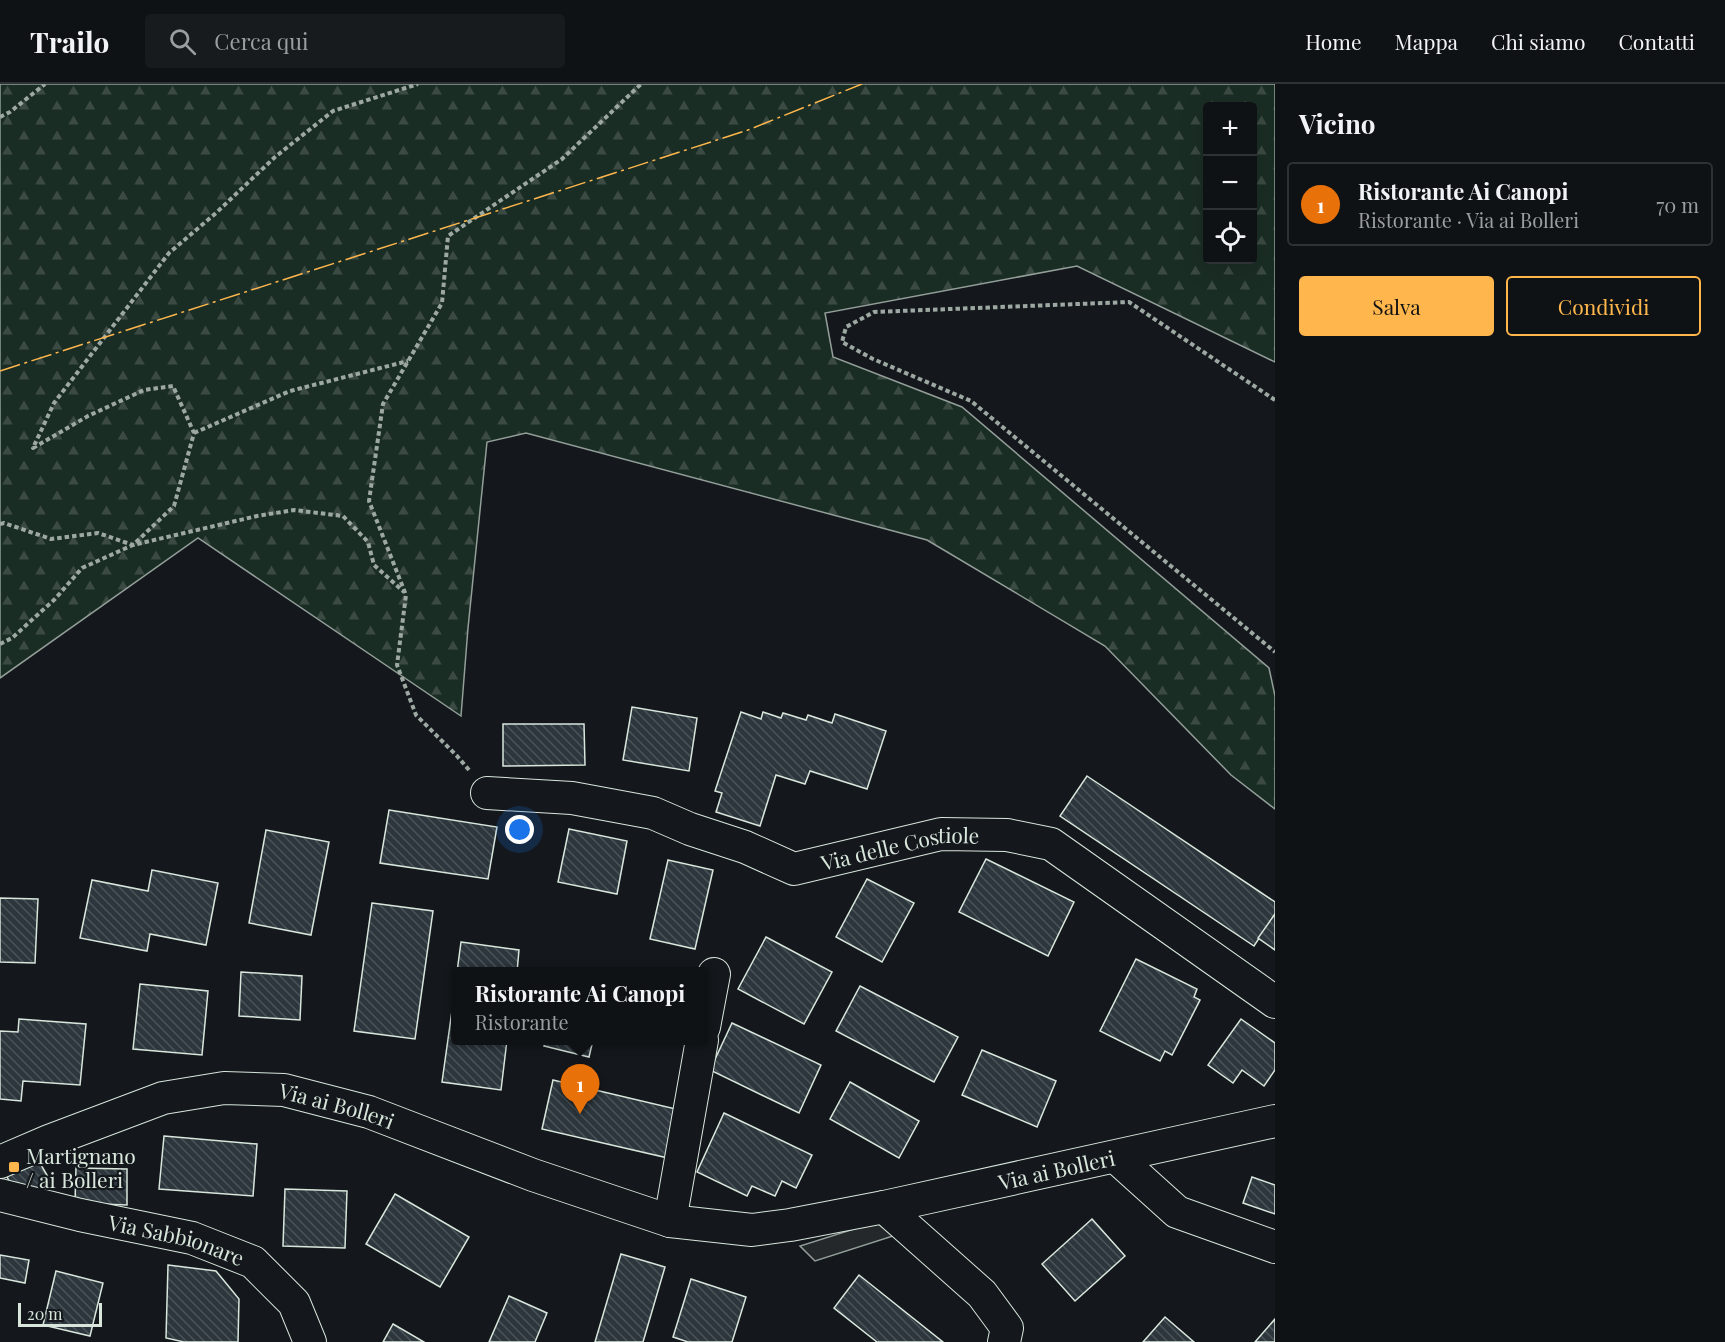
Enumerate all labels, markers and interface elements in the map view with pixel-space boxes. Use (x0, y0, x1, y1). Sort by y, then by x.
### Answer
search box (145, 14, 565, 68)
text: Trailo (30, 23, 109, 60)
icon: search (166, 25, 199, 58)
text: Cerca qui (214, 26, 308, 56)
text: Home (1305, 27, 1362, 55)
text: Mappa (1395, 27, 1458, 55)
text: Chi siamo (1491, 27, 1585, 55)
text: Contatti (1618, 27, 1695, 55)
map controls (1203, 102, 1257, 264)
button: + (1203, 102, 1257, 156)
text: Vicino (1299, 106, 1376, 141)
button: − (1203, 156, 1257, 210)
text: Ristorante Ai Canopi (1358, 176, 1568, 206)
text: 1 (1317, 191, 1324, 218)
text: 70 m (1656, 191, 1699, 218)
text: Ristorante · Via ai Bolleri (1358, 206, 1579, 233)
button: locate (1203, 210, 1257, 264)
button: Salva (1299, 276, 1494, 336)
button: Condividi (1506, 276, 1701, 336)
your location (505, 815, 534, 844)
street label: Via delle Costiole (817, 820, 979, 876)
popup (451, 967, 709, 1045)
text: Ristorante Ai Canopi (475, 978, 685, 1008)
text: Ristorante (475, 1008, 569, 1035)
pin: 1 (560, 1064, 600, 1114)
street label: Via ai Bolleri (275, 1075, 399, 1135)
place label: Martignano / ai Bolleri (26, 1141, 136, 1193)
street label: Via ai Bolleri (995, 1143, 1117, 1196)
marker: Martignano / ai Bolleri (7, 1160, 21, 1174)
street label: Via Sabbionare (105, 1207, 248, 1271)
scale bar (18, 1300, 102, 1328)
text: 20 m (27, 1303, 62, 1324)

